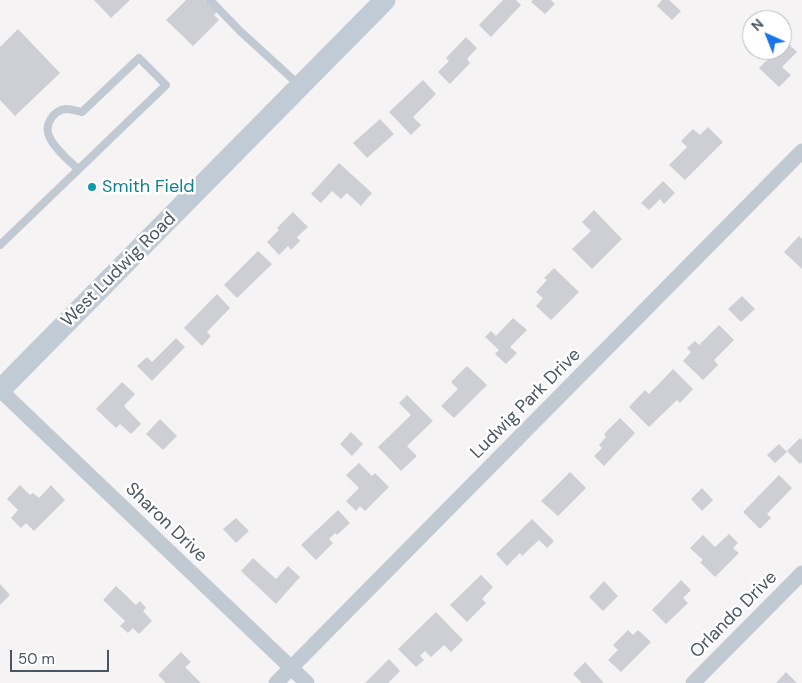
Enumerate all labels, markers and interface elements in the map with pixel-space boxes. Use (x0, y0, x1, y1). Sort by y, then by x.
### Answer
north arrow (742, 10, 792, 60)
text: N (747, 15, 767, 35)
place label: Smith Field (102, 176, 194, 198)
marker: Smith Field (86, 181, 98, 193)
street label: West Ludwig Road (57, 208, 181, 332)
street label: Ludwig Park Drive (466, 344, 586, 464)
street label: Sharon Drive (121, 479, 211, 567)
street label: Orlando Drive (686, 567, 782, 663)
scale bar (12, 640, 111, 672)
text: 50 m (18, 649, 55, 669)

